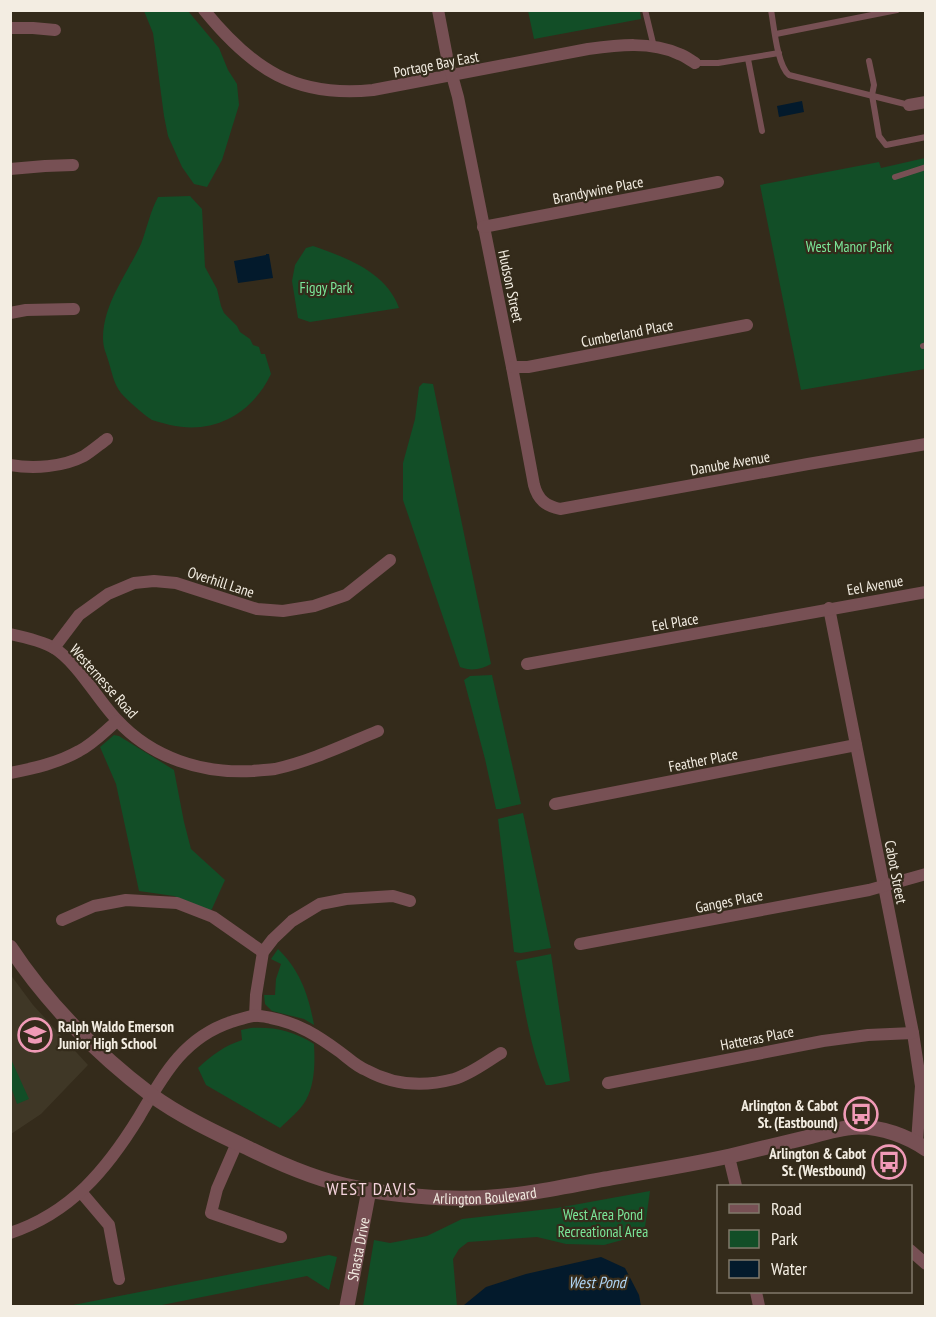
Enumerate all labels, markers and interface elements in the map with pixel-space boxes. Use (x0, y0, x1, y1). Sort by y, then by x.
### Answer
street label: Portage Bay East (392, 46, 480, 82)
street label: Brandywine Place (551, 172, 645, 208)
park label: West Manor Park (806, 237, 892, 256)
street label: Hudson Street (494, 248, 528, 324)
park label: Figgy Park (299, 278, 353, 297)
street label: Cumberland Place (580, 315, 674, 351)
street label: Danube Avenue (689, 447, 771, 479)
street label: Overhill Lane (185, 562, 257, 602)
street label: Eel Avenue (845, 571, 905, 599)
street label: Eel Place (650, 609, 700, 635)
street label: Westernesse Road (66, 640, 142, 722)
street label: Feather Place (667, 744, 739, 776)
street label: Cabot Street (881, 839, 911, 905)
street label: Ganges Place (694, 885, 764, 917)
school or university icon: Ralph Waldo Emerson Junior High School (17, 1017, 53, 1053)
place label: Ralph Waldo Emerson Junior High School (57, 1017, 174, 1053)
street label: Hatteras Place (719, 1022, 795, 1054)
place label: Arlington & Cabot St. (Eastbound) (740, 1096, 839, 1132)
bus stop icon: Arlington & Cabot St. (Eastbound) (843, 1096, 879, 1132)
place label: Arlington & Cabot St. (Westbound) (768, 1144, 867, 1180)
bus stop icon: Arlington & Cabot St. (Westbound) (871, 1144, 907, 1180)
district label: WEST DAVIS (327, 1177, 417, 1200)
street label: Arlington Boulevard (433, 1182, 538, 1208)
legend (717, 1185, 912, 1293)
text: Road (771, 1197, 802, 1220)
park label: West Area Pond Recreational Area (558, 1205, 648, 1241)
street label: Shasta Drive (342, 1215, 373, 1283)
text: Park (771, 1227, 798, 1250)
text: Water (771, 1257, 807, 1280)
water label: West Pond (568, 1272, 628, 1292)

